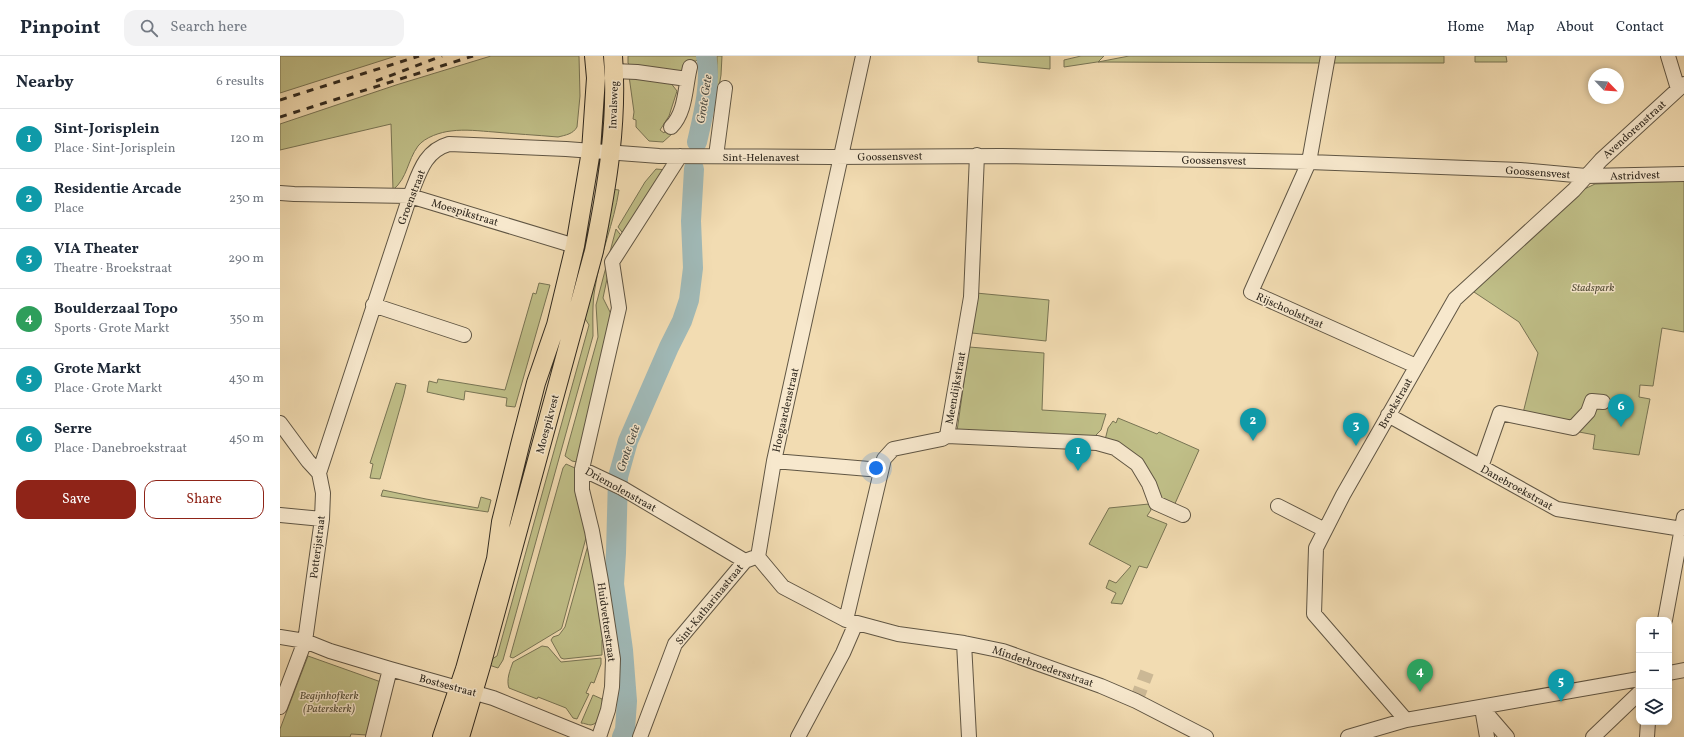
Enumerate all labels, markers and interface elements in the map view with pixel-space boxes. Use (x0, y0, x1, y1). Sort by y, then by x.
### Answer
search box (124, 10, 404, 46)
text: Pinpoint (20, 15, 100, 41)
icon: search (138, 17, 160, 39)
text: Search here (170, 17, 247, 38)
text: Home (1447, 18, 1484, 37)
text: Map (1506, 18, 1534, 37)
text: About (1556, 18, 1594, 37)
text: Contact (1616, 18, 1664, 37)
north arrow (1588, 68, 1624, 104)
text: Nearby (16, 71, 74, 94)
text: 6 results (216, 73, 264, 91)
water label: Grote Gete (693, 73, 717, 125)
street label: Invalsweg (606, 80, 623, 129)
street label: Avendorenstraat (1600, 97, 1670, 163)
text: Sint-Jorisplein (54, 119, 160, 140)
text: 1 (26, 130, 32, 148)
text: 120 m (230, 130, 264, 148)
text: Place · Sint-Jorisplein (54, 140, 175, 158)
street label: Goossensvest (857, 149, 923, 166)
street label: Sint-Helenavest (722, 151, 800, 166)
street label: Goossensvest (1181, 153, 1247, 170)
street label: Goossensvest (1505, 164, 1571, 183)
street label: Groenstraat (395, 168, 430, 227)
street label: Astridvest (1610, 168, 1660, 185)
text: Residentie Arcade (54, 179, 181, 200)
text: 2 (26, 190, 32, 208)
text: 230 m (229, 190, 264, 208)
street label: Moespikstraat (429, 196, 500, 231)
text: Place (54, 200, 84, 218)
text: VIA Theater (54, 239, 139, 260)
text: 3 (26, 250, 32, 268)
text: 290 m (228, 250, 264, 268)
text: Theatre · Broekstraat (54, 260, 172, 278)
park label: Stadspark (1572, 281, 1614, 296)
street label: Rijschoolstraat (1253, 290, 1326, 333)
text: Boulderzaal Topo (54, 299, 178, 320)
text: 4 (25, 310, 33, 328)
text: 350 m (229, 310, 264, 328)
text: Sports · Grote Markt (54, 320, 170, 338)
street label: Meendijkstraat (943, 351, 970, 426)
text: Grote Markt (54, 359, 141, 380)
street label: Hoegaardenstraat (769, 366, 804, 454)
text: 5 (26, 370, 32, 388)
text: 430 m (228, 370, 264, 388)
street label: Broekstraat (1376, 375, 1417, 432)
text: Place · Grote Markt (54, 380, 162, 398)
street label: Moespikvest (533, 393, 564, 456)
pin: 6 (1608, 394, 1634, 427)
pin: 2 (1240, 408, 1266, 441)
pin: 3 (1343, 413, 1369, 446)
text: Serre (54, 419, 92, 440)
water label: Grote Gete (613, 422, 645, 474)
text: 6 (25, 430, 33, 448)
text: 450 m (229, 430, 264, 448)
pin: 1 (1065, 438, 1091, 471)
text: Place · Danebroekstraat (54, 440, 187, 458)
your location (866, 458, 886, 478)
street label: Danebroekstraat (1477, 462, 1555, 515)
street label: Driemolenstraat (582, 464, 659, 516)
button: Save (16, 480, 136, 519)
button: Share (144, 480, 264, 519)
street label: Potterijstraat (307, 515, 330, 580)
street label: Sint-Katharinastraat (673, 561, 748, 649)
street label: Huidvetterstraat (593, 582, 619, 663)
map controls (1636, 617, 1672, 725)
button: + (1636, 617, 1672, 653)
street label: Minderbroedersstraat (990, 643, 1095, 692)
button: − (1636, 653, 1672, 689)
pin: 4 (1407, 659, 1433, 692)
pin: 5 (1548, 669, 1574, 702)
street label: Bostsestraat (417, 672, 478, 701)
park label: Begijnhofkerk (Paterskerk) (299, 689, 359, 717)
button: layers (1636, 689, 1672, 725)

